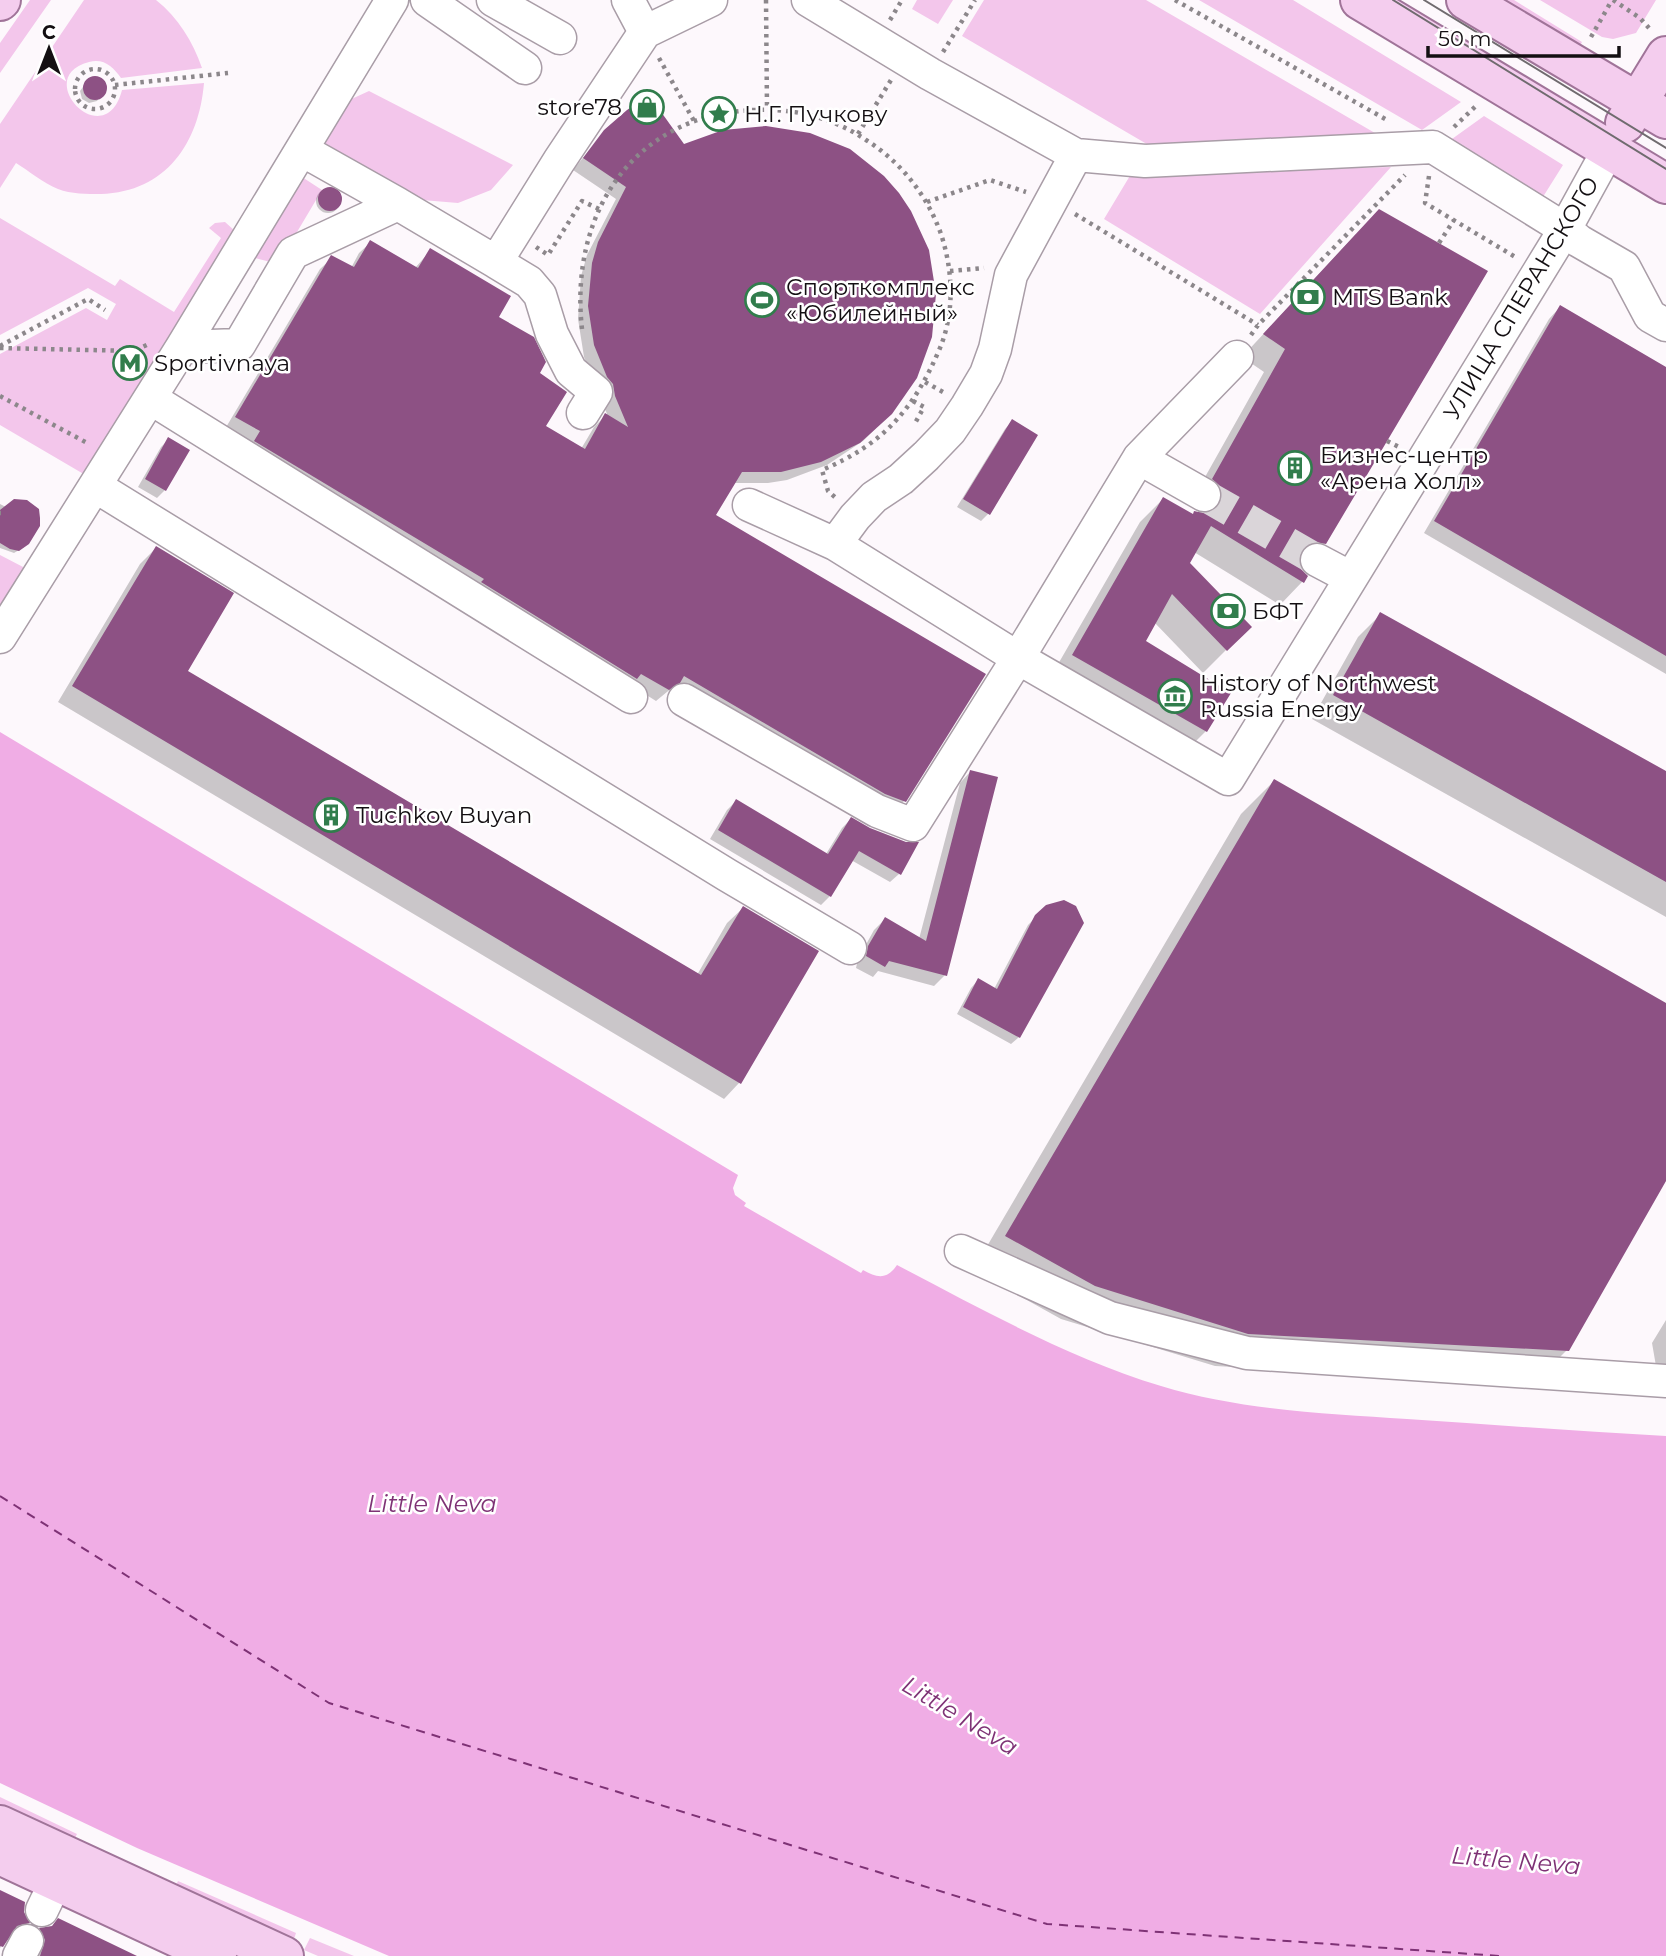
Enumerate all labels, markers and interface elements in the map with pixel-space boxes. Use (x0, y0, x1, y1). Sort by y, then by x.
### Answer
north arrow (14, 14, 84, 84)
scale bar (1428, 14, 1619, 58)
text: С (42, 21, 56, 44)
text: 50 m (1438, 26, 1492, 51)
shop icon: store78 (628, 88, 666, 126)
place label: store78 (538, 93, 622, 121)
place icon: Н.Г. Пучкову (700, 95, 738, 133)
place label: Н.Г. Пучкову (744, 100, 888, 128)
street label: УЛИЦА СПЕРАНСКОГО (1437, 172, 1605, 424)
place label: Спорткомплекс «Юбилейный» (786, 273, 975, 327)
bank icon: МТS Bank (1289, 278, 1327, 316)
sports icon: Спорткомплекс «Юбилейный» (743, 281, 781, 319)
place label: МТS Bank (1332, 283, 1448, 311)
metro station icon: Sportivnaya (111, 344, 149, 382)
place label: Sportivnaya (154, 349, 290, 377)
place label: Бизнес-центр «Арена Холл» (1320, 441, 1488, 495)
building icon: Бизнес-центр «Арена Холл» (1276, 449, 1314, 487)
bank icon: БФТ (1209, 592, 1247, 630)
place label: БФТ (1252, 597, 1304, 625)
place label: History of Northwest Russia Energy (1200, 669, 1437, 723)
museum icon: History of Northwest Russia Energy (1156, 677, 1194, 715)
building icon: Tuchkov Buyan (312, 796, 350, 834)
place label: Tuchkov Buyan (356, 801, 532, 829)
water label: Little Neva (367, 1489, 497, 1518)
water label: Little Neva (897, 1670, 1023, 1761)
water label: Little Neva (1450, 1840, 1582, 1881)

